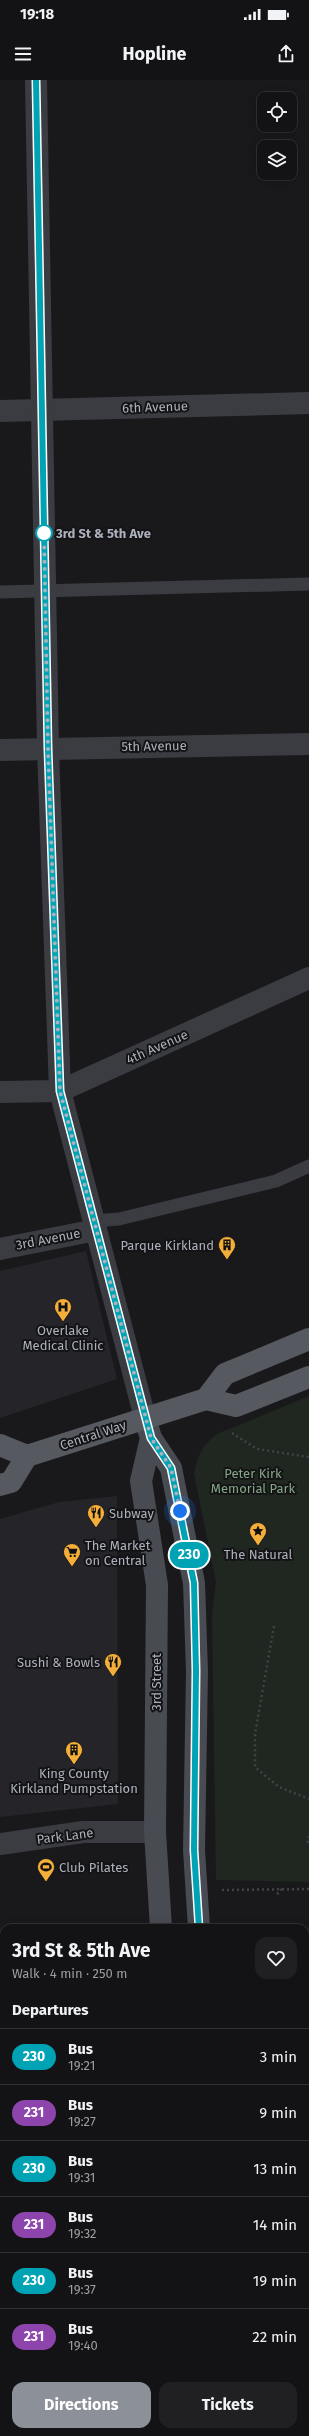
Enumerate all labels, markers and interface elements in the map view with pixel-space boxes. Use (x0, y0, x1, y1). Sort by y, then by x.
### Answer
text: 19:18 (20, 5, 54, 23)
icon: menu (12, 43, 34, 65)
text: Hopline (123, 43, 187, 65)
icon: share (275, 43, 297, 65)
map controls (257, 92, 297, 180)
button: locate (257, 92, 297, 132)
button: layers (257, 140, 297, 180)
street label: 6th Avenue (122, 398, 188, 416)
marker: 3rd St & 5th Ave (35, 524, 53, 542)
place label: 3rd St & 5th Ave (55, 526, 151, 541)
street label: 5th Avenue (121, 738, 187, 754)
street label: 4th Avenue (124, 1027, 190, 1067)
street label: 3rd Avenue (14, 1225, 82, 1253)
building icon: Parque Kirkland (217, 1235, 237, 1260)
place label: Parque Kirkland (120, 1238, 214, 1253)
hospital icon: Overlake Medical Clinic (53, 1297, 73, 1322)
place label: Overlake Medical Clinic (22, 1323, 104, 1353)
street label: Central Way (58, 1417, 129, 1453)
park label: Peter Kirk Memorial Park (211, 1466, 296, 1496)
your location (170, 1501, 190, 1521)
restaurant icon: Subway (86, 1503, 106, 1528)
place label: Subway (109, 1506, 154, 1521)
place icon: The Natural (248, 1521, 268, 1546)
place label: The Market on Central (85, 1538, 151, 1568)
supermarket icon: The Market on Central (62, 1542, 82, 1567)
line badge: 230 (166, 1542, 212, 1568)
text: 230 (178, 1546, 200, 1563)
place label: The Natural (224, 1547, 292, 1562)
restaurant icon: Sushi & Bowls (103, 1652, 123, 1677)
street label: 3rd Street (149, 1653, 164, 1711)
place label: Sushi & Bowls (17, 1655, 100, 1670)
building icon: King County Kirkland Pumpstation (64, 1740, 84, 1765)
place label: King County Kirkland Pumpstation (10, 1766, 138, 1796)
street label: Park Lane (36, 1825, 94, 1847)
sports icon: Club Pilates (36, 1857, 56, 1882)
place label: Club Pilates (59, 1860, 128, 1875)
button: heart (255, 1937, 297, 1979)
text: 3rd St & 5th Ave (12, 1939, 151, 1962)
text: Walk · 4 min · 250 m (12, 1966, 127, 1981)
text: Departures (12, 2001, 89, 2019)
text: Bus (68, 2040, 93, 2058)
text: 230 (23, 2048, 45, 2065)
text: 3 min (260, 2048, 297, 2066)
text: 19:21 (68, 2058, 95, 2073)
text: Bus (68, 2096, 93, 2114)
text: 231 (24, 2104, 44, 2121)
text: 9 min (259, 2104, 297, 2122)
text: 19:27 (68, 2114, 96, 2129)
text: Bus (68, 2152, 93, 2170)
text: 230 (23, 2160, 45, 2177)
text: 13 min (253, 2160, 297, 2178)
text: 19:31 (68, 2170, 95, 2185)
text: Bus (68, 2208, 93, 2226)
text: 231 (24, 2216, 44, 2233)
text: 14 min (253, 2216, 297, 2234)
text: 19:32 (68, 2226, 96, 2241)
text: Bus (68, 2264, 93, 2282)
text: 230 (23, 2272, 45, 2289)
text: 19 min (253, 2272, 297, 2290)
text: 19:37 (68, 2282, 96, 2297)
text: Bus (68, 2320, 93, 2338)
text: 231 (24, 2328, 44, 2345)
text: 22 min (252, 2328, 297, 2346)
text: 19:40 (68, 2338, 98, 2353)
button: Directions (12, 2382, 151, 2428)
button: Tickets (159, 2382, 297, 2428)

